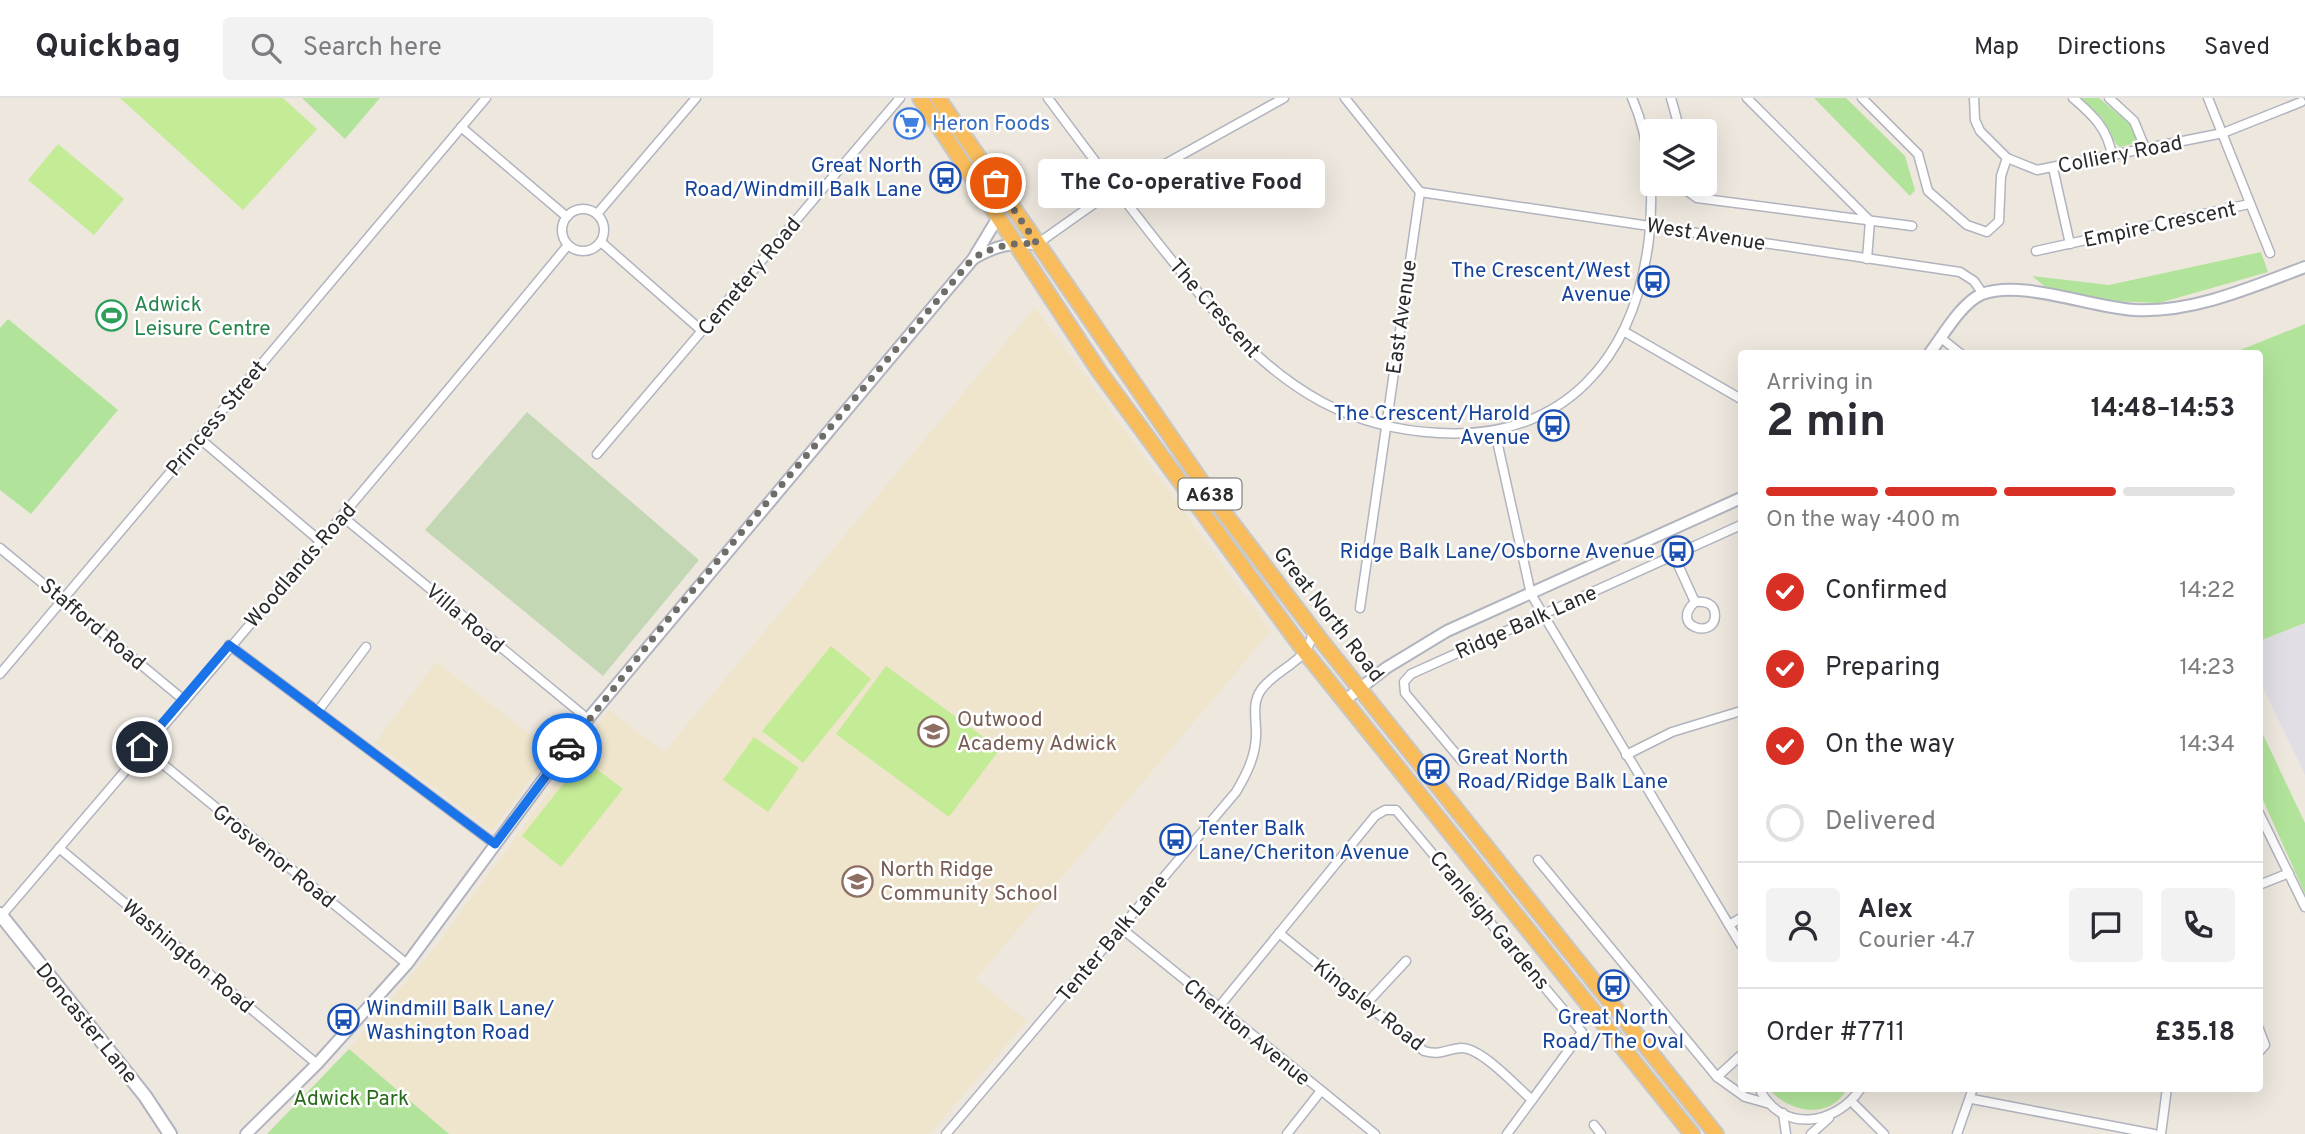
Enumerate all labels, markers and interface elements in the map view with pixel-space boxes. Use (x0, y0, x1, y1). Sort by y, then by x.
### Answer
search box (223, 17, 713, 80)
text: Quickbag (35, 27, 181, 69)
icon: search (247, 29, 285, 67)
text: Search here (303, 32, 442, 65)
text: Map (1974, 33, 2019, 63)
text: Directions (2057, 33, 2166, 63)
text: Saved (2204, 33, 2270, 63)
supermarket icon: Heron Foods (892, 106, 926, 140)
place label: Heron Foods (932, 111, 1050, 138)
map controls (1640, 119, 1717, 196)
button: layers (1640, 119, 1717, 196)
street label: Colliery Road (2056, 130, 2185, 181)
place label: Great North Road/Windmill Balk Lane (684, 153, 922, 204)
pin (966, 153, 1026, 213)
callout: The Co-operative Food (1038, 158, 1325, 208)
bus stop icon: Great North Road/Windmill Balk Lane (928, 160, 962, 194)
icon: bag (977, 164, 1015, 202)
text: The Co-operative Food (1061, 169, 1302, 198)
street label: Empire Crescent (2082, 196, 2239, 255)
street label: Cemetery Road (693, 212, 808, 342)
street label: West Avenue (1644, 213, 1767, 258)
street label: The Crescent (1162, 254, 1265, 364)
street label: East Avenue (1381, 258, 1424, 376)
place label: The Crescent/West Avenue (1451, 258, 1631, 309)
bus stop icon: The Crescent/West Avenue (1637, 265, 1671, 299)
place label: Adwick Leisure Centre (134, 292, 271, 343)
sports icon: Adwick Leisure Centre (94, 299, 128, 333)
street label: Princess Street (161, 356, 273, 482)
text: Arriving in (1766, 369, 1873, 398)
text: 14:48–14:53 (2091, 393, 2235, 426)
text: 2 min (1766, 394, 1886, 453)
place label: The Crescent/Harold Avenue (1334, 401, 1530, 452)
bus stop icon: The Crescent/Harold Avenue (1536, 408, 1570, 442)
road number: A638 (1178, 478, 1242, 510)
street label: Woodlands Road (239, 498, 363, 634)
text: On the way · 400 m (1766, 506, 1960, 535)
bus stop icon: Ridge Balk Lane/Osborne Avenue (1661, 534, 1695, 568)
place label: Ridge Balk Lane/Osborne Avenue (1339, 539, 1655, 566)
street label: Great North Road (1266, 542, 1389, 688)
street label: Stafford Road (34, 573, 150, 677)
icon: check (1766, 573, 1804, 611)
text: Confirmed (1825, 575, 1948, 608)
text: 14:22 (2179, 577, 2235, 606)
street label: Villa Road (419, 578, 509, 660)
street label: Ridge Balk Lane (1452, 580, 1602, 667)
icon: check (1766, 650, 1804, 688)
text: Preparing (1825, 652, 1940, 685)
text: 14:23 (2180, 654, 2235, 683)
place label: Outwood Academy Adwick (957, 707, 1117, 758)
courier (532, 713, 602, 783)
school or university icon: Outwood Academy Adwick (917, 714, 951, 748)
pin (112, 717, 172, 777)
icon: check (1766, 727, 1804, 765)
icon: home (123, 728, 161, 766)
icon: car (548, 729, 586, 767)
text: On the way (1825, 729, 1955, 762)
text: 14:34 (2179, 731, 2235, 760)
place label: Great North Road/Ridge Balk Lane (1457, 745, 1668, 796)
bus stop icon: Great North Road/Ridge Balk Lane (1417, 752, 1451, 786)
street label: Grosvenor Road (206, 799, 340, 915)
text: Delivered (1825, 806, 1936, 839)
place label: Tenter Balk Lane/Cheriton Avenue (1198, 816, 1409, 867)
bus stop icon: Tenter Balk Lane/Cheriton Avenue (1158, 823, 1192, 857)
street label: Cranleigh Gardens (1423, 846, 1555, 996)
place label: North Ridge Community School (880, 857, 1058, 908)
school or university icon: North Ridge Community School (840, 864, 874, 898)
street label: Tenter Balk Lane (1052, 869, 1175, 1008)
button: person (1766, 888, 1840, 962)
button: chat (2069, 888, 2143, 962)
button: phone (2161, 888, 2235, 962)
street label: Washington Road (116, 894, 258, 1020)
text: Alex (1858, 894, 1913, 927)
text: Courier · 4.7 (1858, 927, 1975, 956)
street label: Kingsley Road (1307, 954, 1429, 1058)
street label: Doncaster Lane (29, 958, 143, 1090)
bus stop icon: Great North Road/The Oval (1596, 968, 1630, 1002)
street label: Cheriton Avenue (1177, 974, 1315, 1093)
place label: Windmill Balk Lane/ Washington Road (366, 996, 554, 1047)
bus stop icon: Windmill Balk Lane/ Washington Road (326, 1003, 360, 1037)
place label: Great North Road/The Oval (1542, 1005, 1684, 1056)
text: Order #7711 (1766, 1017, 1905, 1050)
text: £35.18 (2155, 1017, 2235, 1050)
park label: Adwick Park (293, 1086, 409, 1113)

